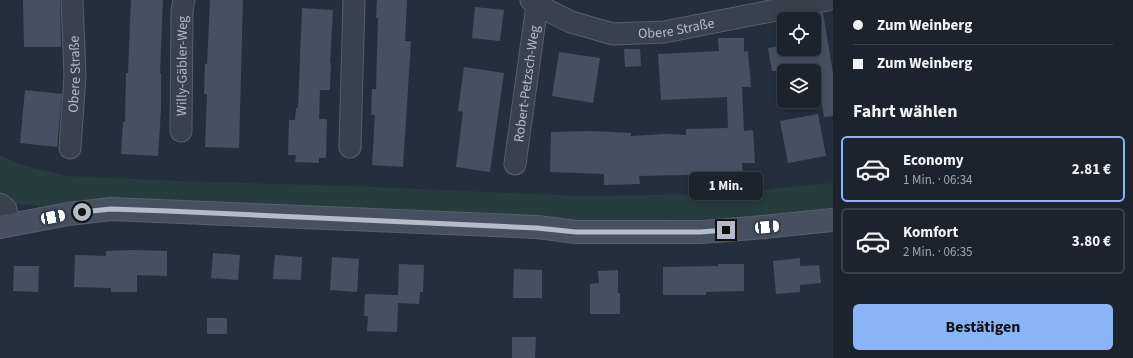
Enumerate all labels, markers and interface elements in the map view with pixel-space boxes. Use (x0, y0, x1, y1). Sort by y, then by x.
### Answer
map controls (777, 12, 821, 108)
button: locate (777, 12, 821, 56)
street label: Obere Straße (638, 13, 716, 44)
text: Zum Weinberg (877, 15, 972, 36)
street label: Willy-Gäbler-Weg (172, 16, 193, 116)
street label: Robert-Petzsch-Weg (509, 24, 545, 144)
street label: Obere Straße (63, 35, 86, 113)
text: Zum Weinberg (877, 53, 972, 74)
button: layers (777, 64, 821, 108)
text: Fahrt wählen (853, 99, 958, 124)
text: Economy (903, 150, 964, 171)
icon: car (855, 151, 891, 187)
text: 2.81 € (1072, 159, 1111, 180)
text: 1 Min. · 06:34 (903, 171, 973, 189)
callout: 1 Min. (689, 172, 763, 200)
text: 1 Min. (709, 177, 743, 195)
route start (73, 203, 91, 221)
car (40, 209, 66, 225)
car (755, 220, 779, 234)
route end (717, 221, 735, 239)
text: Komfort (903, 222, 958, 243)
icon: car (855, 223, 891, 259)
text: 3.80 € (1072, 231, 1111, 252)
text: 2 Min. · 06:35 (903, 243, 973, 261)
button: Bestätigen (853, 304, 1113, 350)

